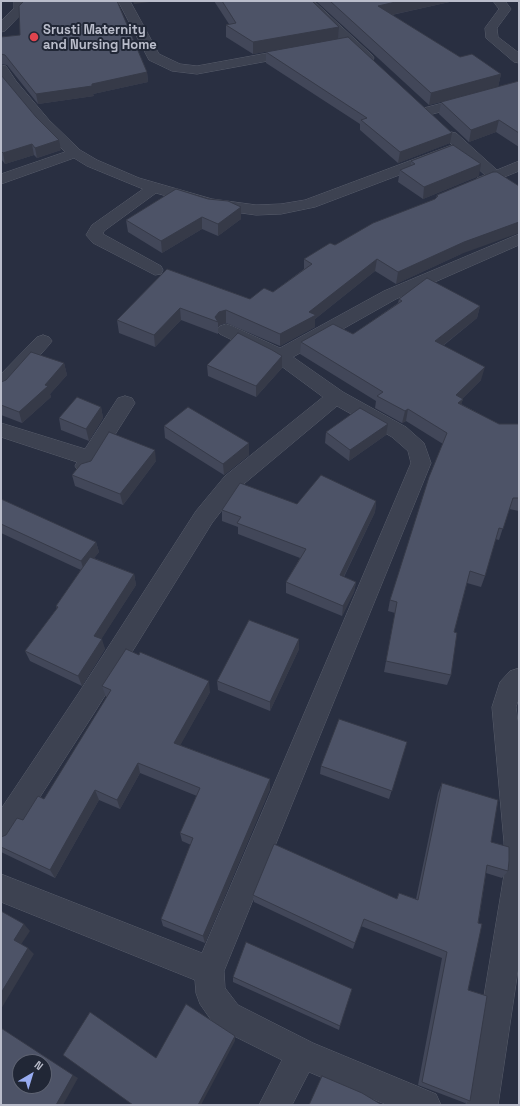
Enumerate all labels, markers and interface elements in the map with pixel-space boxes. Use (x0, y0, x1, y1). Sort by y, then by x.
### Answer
place label: Srusti Maternity and Nursing Home (43, 22, 157, 53)
marker: Srusti Maternity and Nursing Home (28, 31, 40, 43)
north arrow (12, 1054, 52, 1094)
text: N (32, 1058, 46, 1073)

